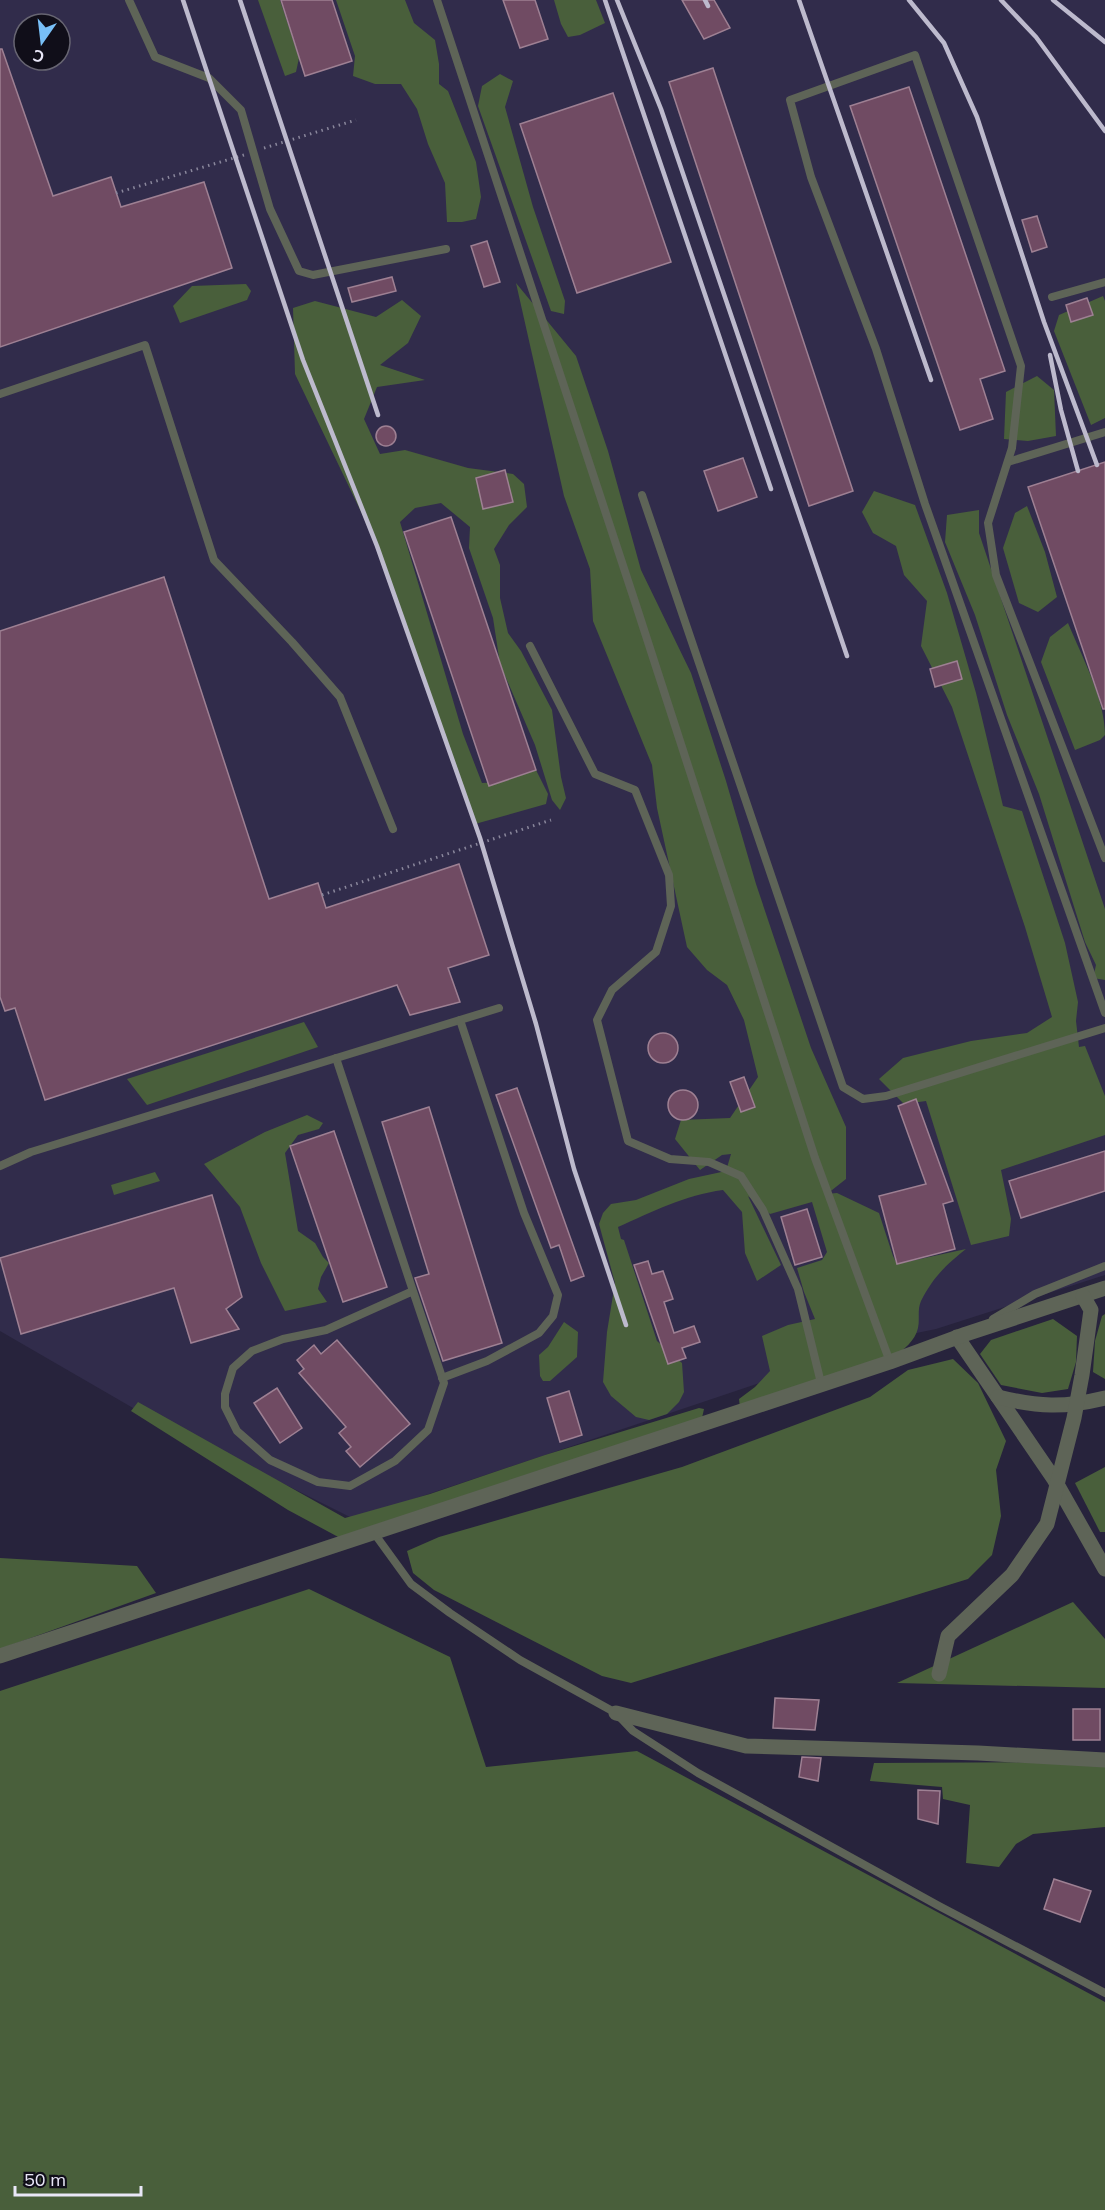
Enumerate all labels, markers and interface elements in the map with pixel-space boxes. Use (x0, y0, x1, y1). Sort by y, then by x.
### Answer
north arrow (12, 12, 72, 72)
text: С (31, 46, 46, 68)
scale bar (15, 2159, 141, 2197)
text: 50 m (24, 2168, 66, 2191)

